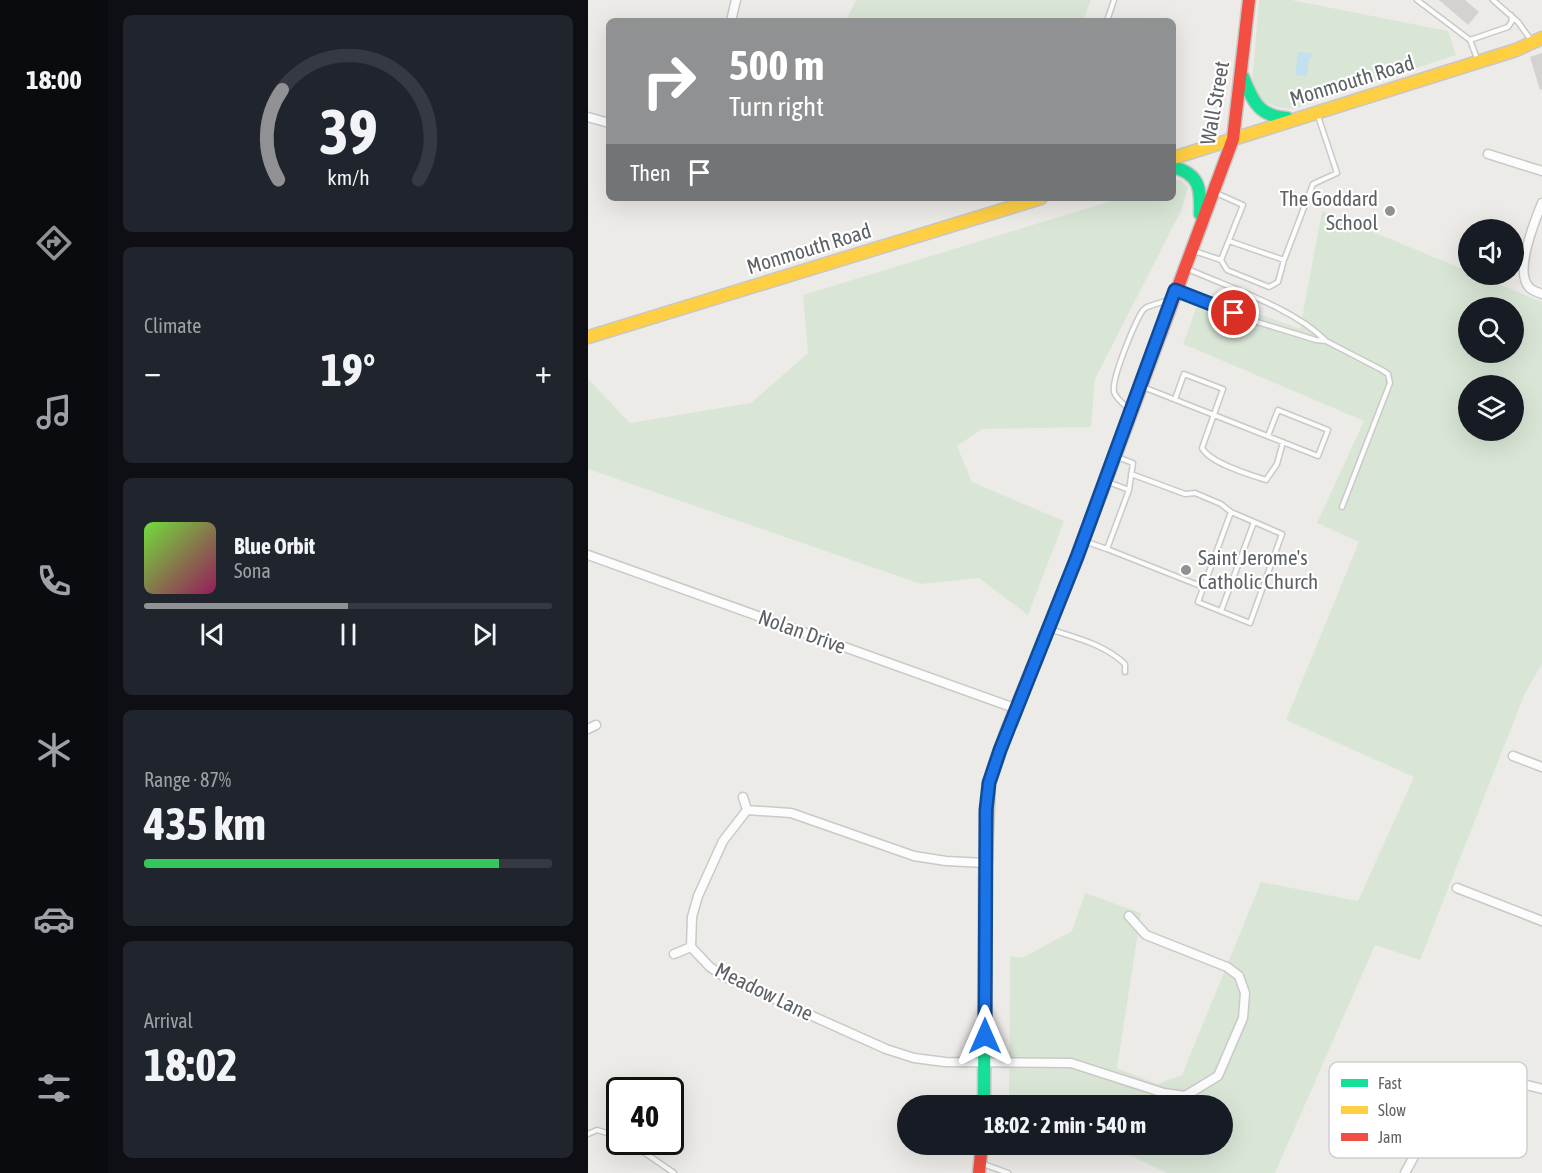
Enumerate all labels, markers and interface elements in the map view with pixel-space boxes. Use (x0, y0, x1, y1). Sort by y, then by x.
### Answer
text: 500 m (729, 41, 824, 89)
icon: right (630, 42, 708, 120)
street label: Monmouth Road (1287, 50, 1417, 110)
street label: Wall Street (1195, 59, 1233, 146)
text: 18:00 (26, 64, 82, 95)
text: Turn right (729, 91, 824, 122)
text: 39 (319, 96, 377, 167)
icon: arrive (683, 156, 716, 189)
text: Then (630, 160, 671, 186)
text: km/h (327, 166, 369, 191)
place label: The Goddard School (1280, 186, 1378, 234)
marker: The Goddard School (1383, 204, 1397, 218)
street label: Monmouth Road (744, 218, 874, 278)
map controls (1458, 219, 1524, 441)
button: sound (1458, 219, 1524, 285)
icon: directions (33, 222, 75, 264)
pin (1208, 287, 1259, 338)
icon: arrive (1217, 296, 1250, 329)
button: search (1458, 297, 1524, 363)
text: Climate (144, 314, 201, 337)
text: 19° (321, 344, 375, 396)
text: − (144, 352, 161, 390)
text: + (535, 352, 552, 390)
button: layers (1458, 375, 1524, 441)
icon: music (33, 391, 75, 433)
text: Blue Orbit (234, 533, 315, 559)
place label: Saint Jerome's Catholic Church (1198, 545, 1318, 593)
text: Sona (234, 559, 271, 582)
icon: phone (33, 560, 75, 602)
marker: Saint Jerome's Catholic Church (1179, 563, 1193, 577)
street label: Nolan Drive (755, 604, 849, 658)
icon: previous (196, 618, 229, 651)
icon: pause (332, 618, 365, 651)
icon: next (468, 618, 501, 651)
icon: climate (33, 729, 75, 771)
text: Range · 87% (144, 768, 231, 791)
text: 435 km (144, 798, 266, 850)
icon: car (33, 898, 75, 940)
street label: Meadow Lane (712, 957, 817, 1025)
position arrow (953, 1004, 1017, 1068)
text: Arrival (144, 1009, 193, 1032)
text: 18:02 (144, 1039, 238, 1091)
legend (1329, 1062, 1527, 1158)
icon: filters (33, 1067, 75, 1109)
text: Fast (1378, 1074, 1402, 1092)
speed limit sign: 40 (606, 1077, 684, 1155)
text: Slow (1378, 1101, 1406, 1119)
text: 18:02 · 2 min · 540 m (984, 1112, 1146, 1138)
text: Jam (1378, 1128, 1402, 1146)

